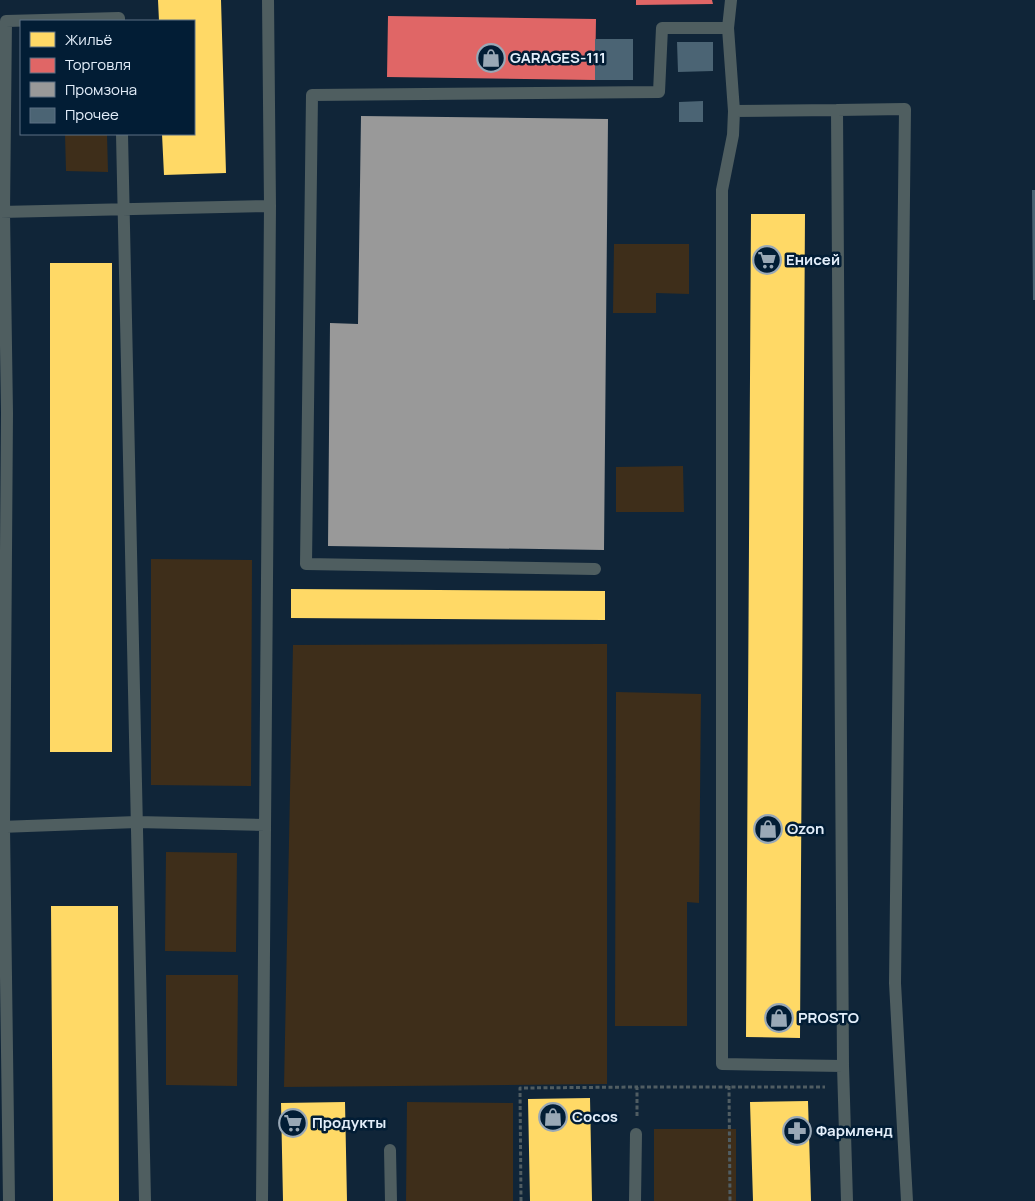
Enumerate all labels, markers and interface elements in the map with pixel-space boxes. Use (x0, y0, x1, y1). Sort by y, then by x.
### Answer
legend (20, 20, 195, 135)
text: Жильё (65, 29, 113, 50)
shop icon: GARAGES-111 (476, 43, 506, 73)
place label: GARAGES-111 (510, 47, 606, 68)
text: Торговля (65, 54, 131, 75)
text: Промзона (65, 79, 137, 100)
text: Прочее (65, 104, 119, 125)
supermarket icon: Енисей (752, 245, 782, 275)
place label: Енисей (786, 249, 840, 270)
shop icon: Ozon (753, 814, 783, 844)
place label: Ozon (787, 818, 824, 839)
shop icon: PROSTO (764, 1003, 794, 1033)
place label: PROSTO (798, 1007, 859, 1028)
shop icon: Cocos (538, 1102, 568, 1132)
place label: Cocos (572, 1106, 618, 1127)
supermarket icon: Продукты (278, 1108, 308, 1138)
place label: Продукты (312, 1112, 386, 1133)
pharmacy icon: Фармленд (782, 1116, 812, 1146)
place label: Фармленд (816, 1120, 893, 1141)

